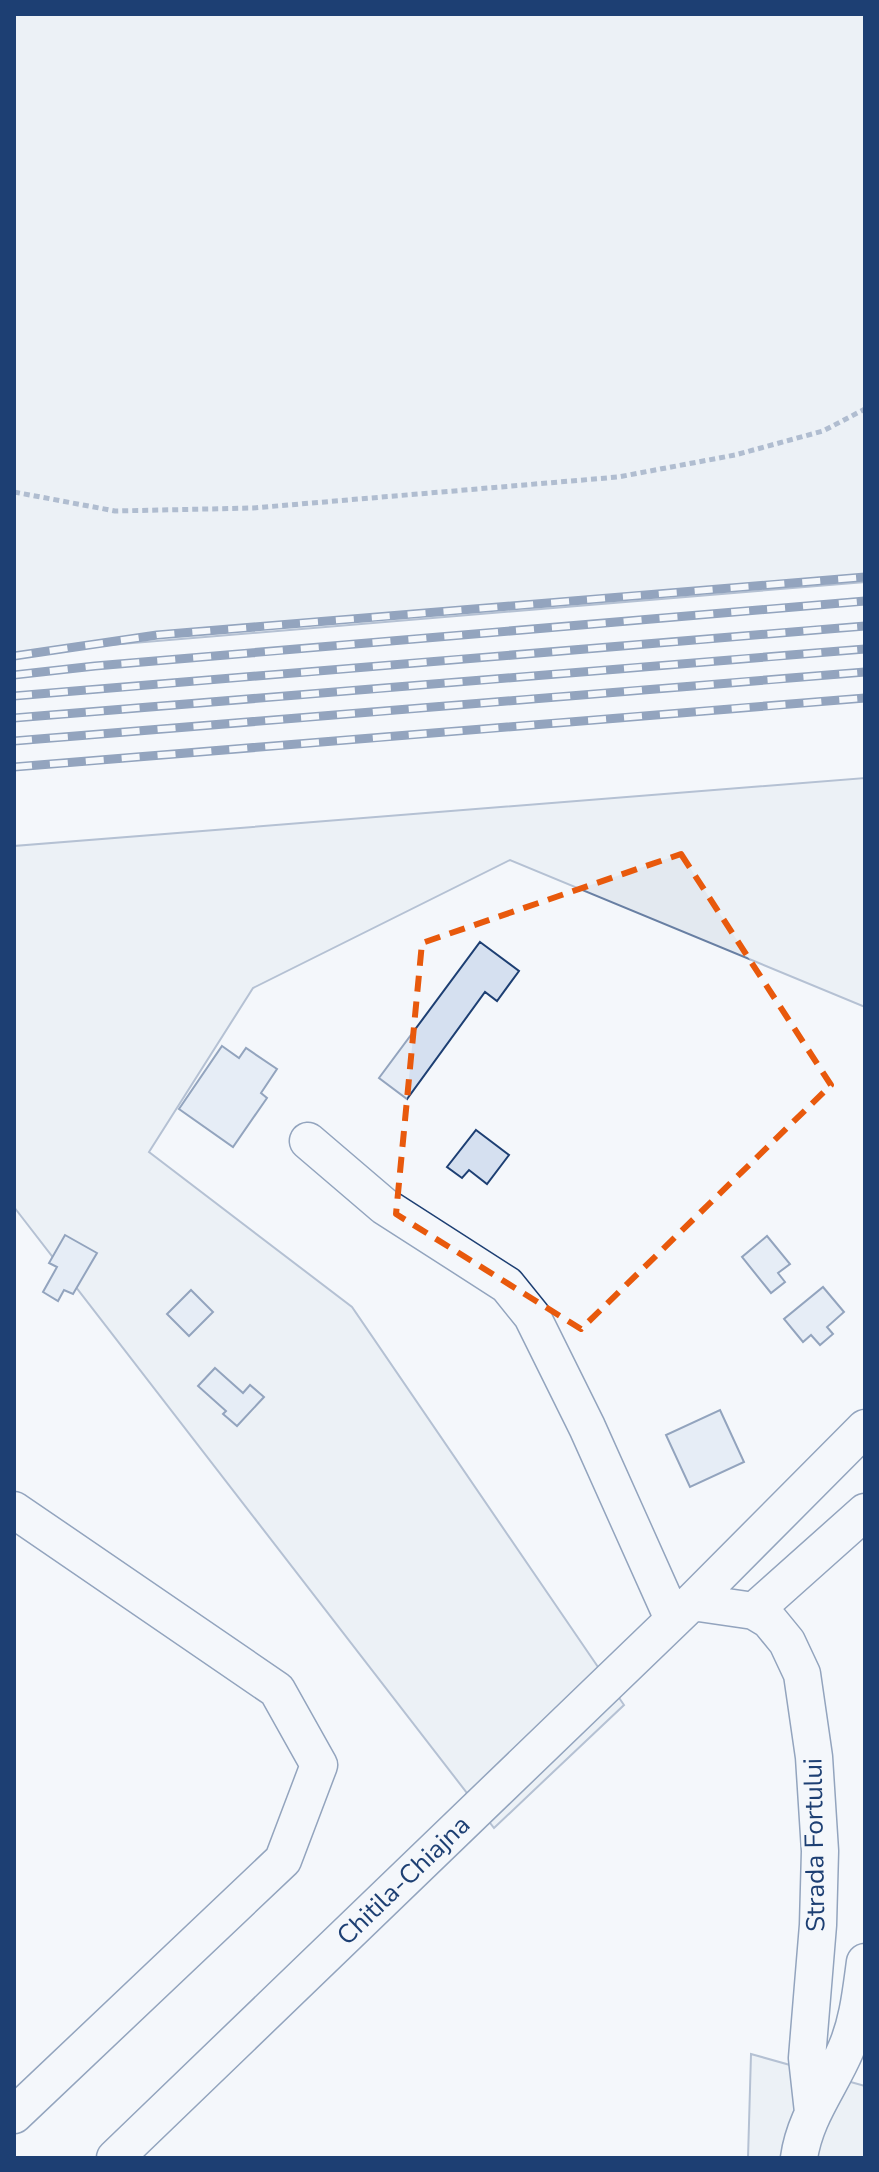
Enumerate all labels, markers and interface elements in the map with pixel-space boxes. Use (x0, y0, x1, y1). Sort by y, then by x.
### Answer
street label: Strada Fortului (795, 1758, 834, 1932)
street label: Chitila-Chiajna (329, 1808, 478, 1953)

